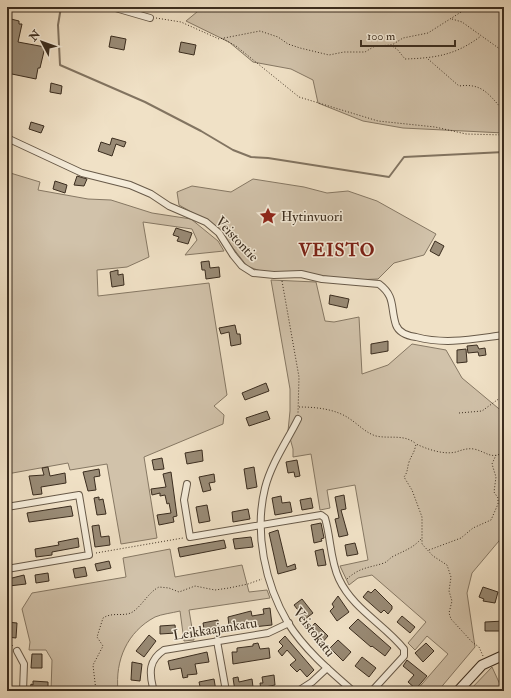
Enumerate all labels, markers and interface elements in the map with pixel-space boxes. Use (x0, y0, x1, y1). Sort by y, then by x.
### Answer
north arrow (22, 22, 62, 62)
scale bar (361, 22, 455, 48)
text: N (26, 27, 44, 45)
text: 100 m (367, 29, 396, 44)
place icon: Hytinvuori (258, 206, 278, 226)
place label: Hytinvuori (281, 208, 343, 226)
street label: Veistontie (212, 213, 262, 265)
district label: VEISTO (298, 239, 375, 262)
street label: Veistokatu (289, 604, 339, 660)
street label: Leikkaajankatu (172, 614, 258, 644)

